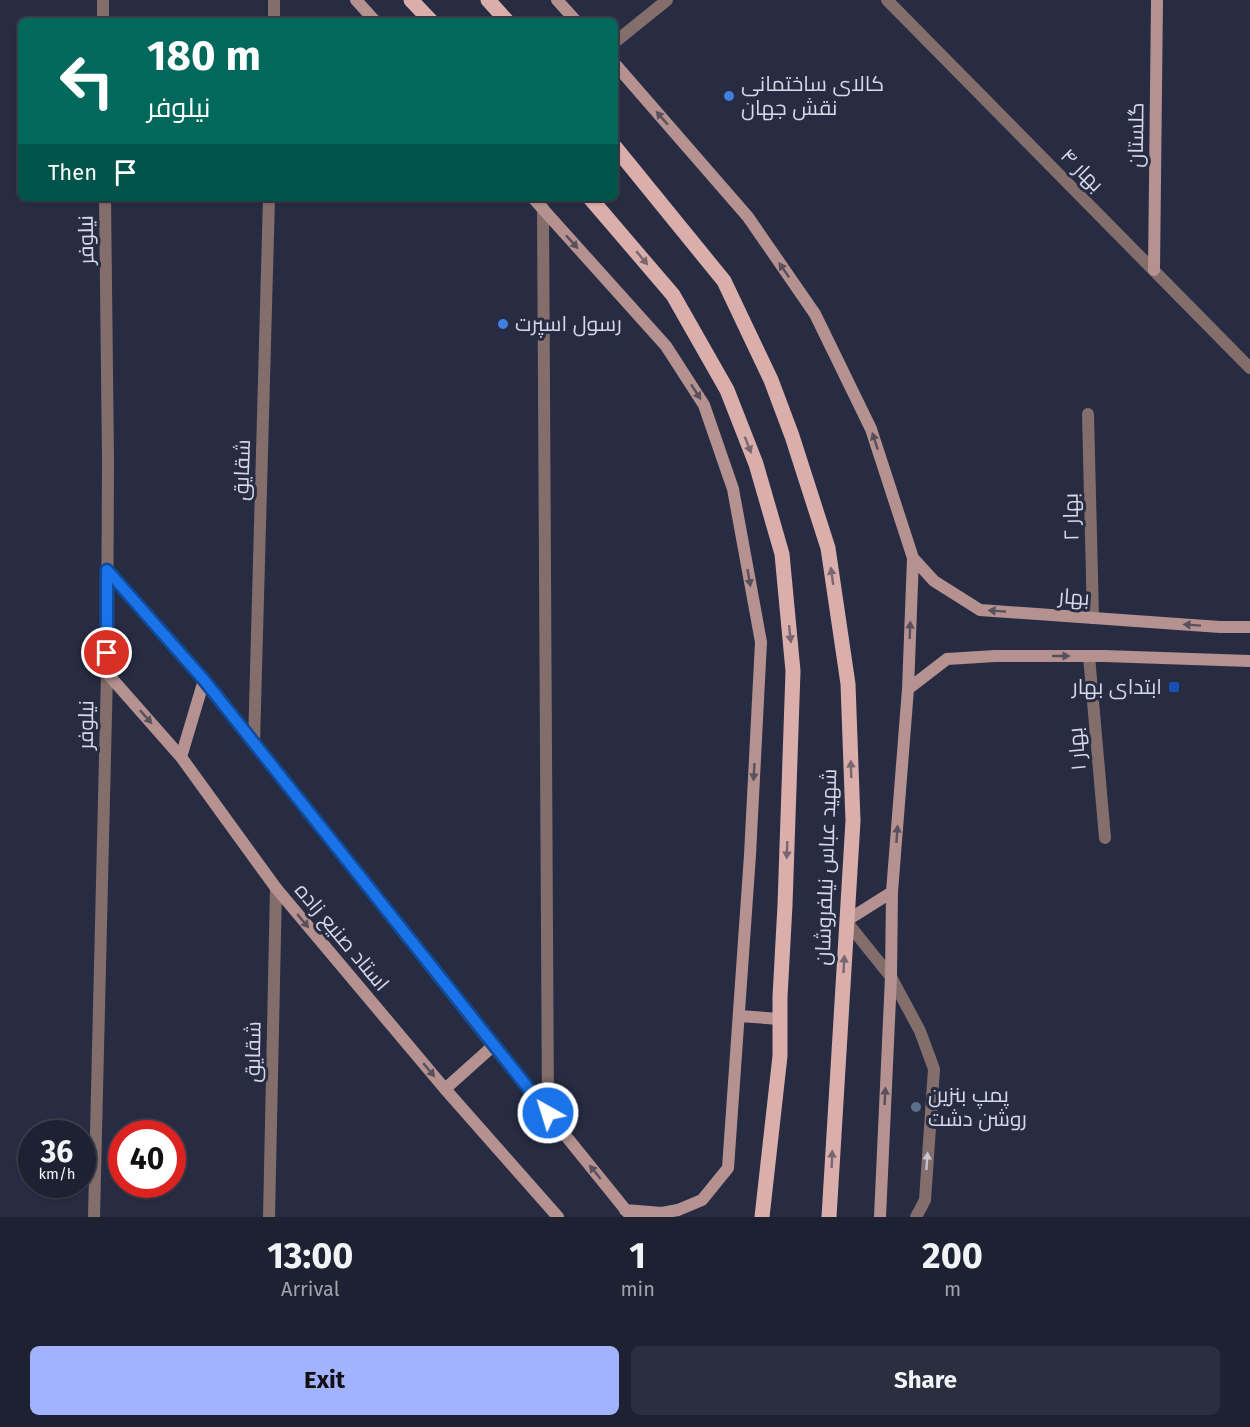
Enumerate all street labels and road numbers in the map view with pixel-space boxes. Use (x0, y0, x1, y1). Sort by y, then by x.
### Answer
street label: گلستان (1122, 102, 1150, 168)
street label: بهار ۴ (1055, 143, 1109, 197)
street label: نیلوفر (73, 215, 99, 266)
street label: شقایق (228, 439, 256, 501)
street label: بهار ۲ (1058, 493, 1084, 541)
street label: بهار (1057, 583, 1090, 611)
street label: نیلوفر (73, 700, 99, 751)
street label: بهار ۱ (1062, 726, 1092, 772)
street label: شهید عباس نیلفروشان (810, 768, 842, 966)
street label: استاد صنیع زاده (289, 878, 395, 997)
street label: شقایق (239, 1021, 267, 1083)

